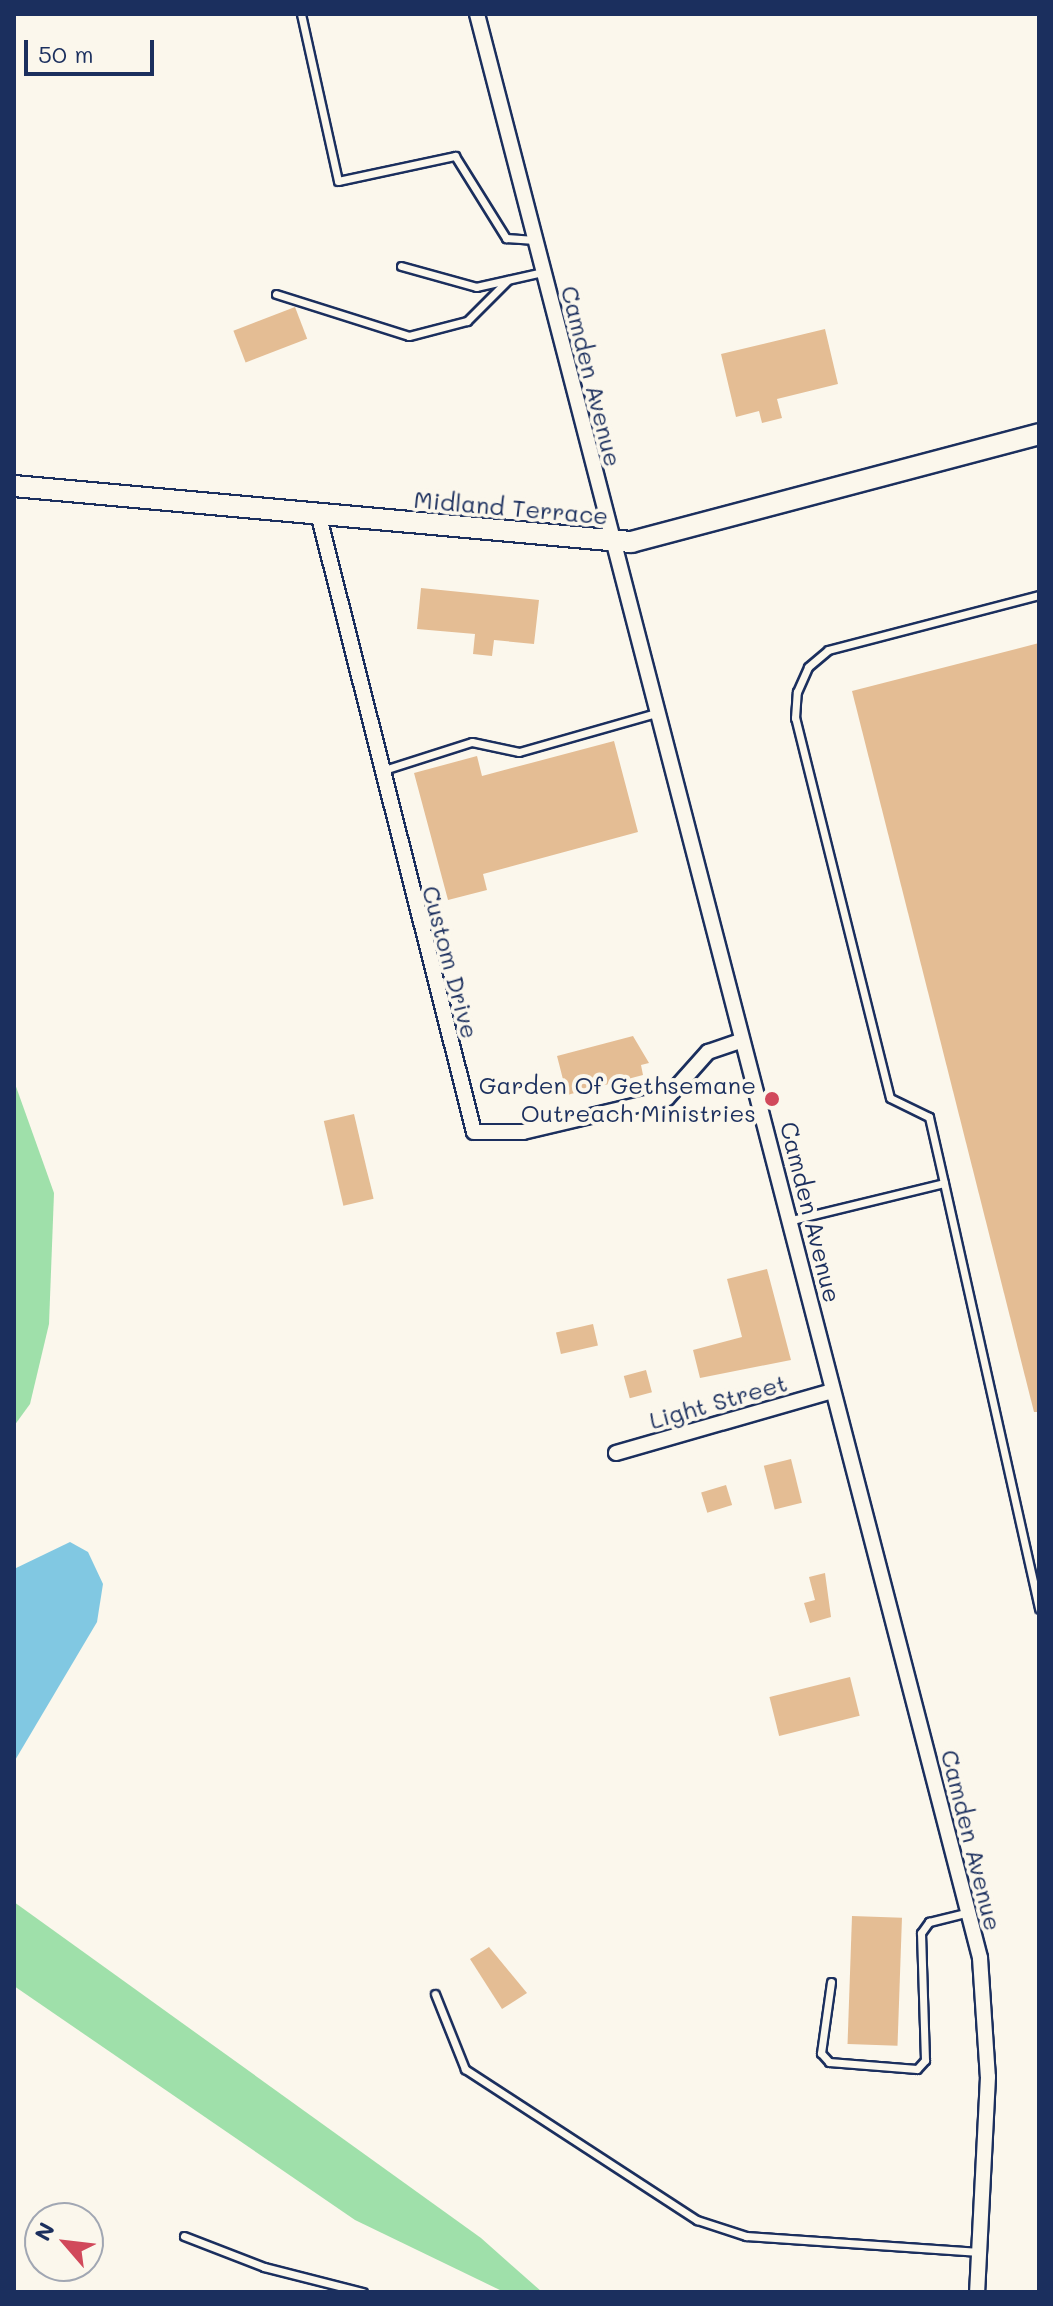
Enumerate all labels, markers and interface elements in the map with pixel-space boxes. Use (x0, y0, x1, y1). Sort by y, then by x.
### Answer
scale bar (28, 24, 158, 74)
text: 50 m (38, 38, 94, 69)
street label: Camden Avenue (556, 283, 628, 469)
street label: Midland Terrace (413, 484, 609, 530)
street label: Custom Drive (417, 882, 485, 1042)
place label: Garden Of Gethsemane Outreach Ministries (479, 1071, 756, 1127)
marker: Garden Of Gethsemane Outreach Ministries (763, 1090, 781, 1108)
street label: Camden Avenue (775, 1119, 847, 1305)
street label: Light Street (646, 1368, 790, 1434)
street label: Camden Avenue (936, 1747, 1008, 1933)
north arrow (24, 2202, 104, 2282)
text: N (27, 2217, 61, 2246)

